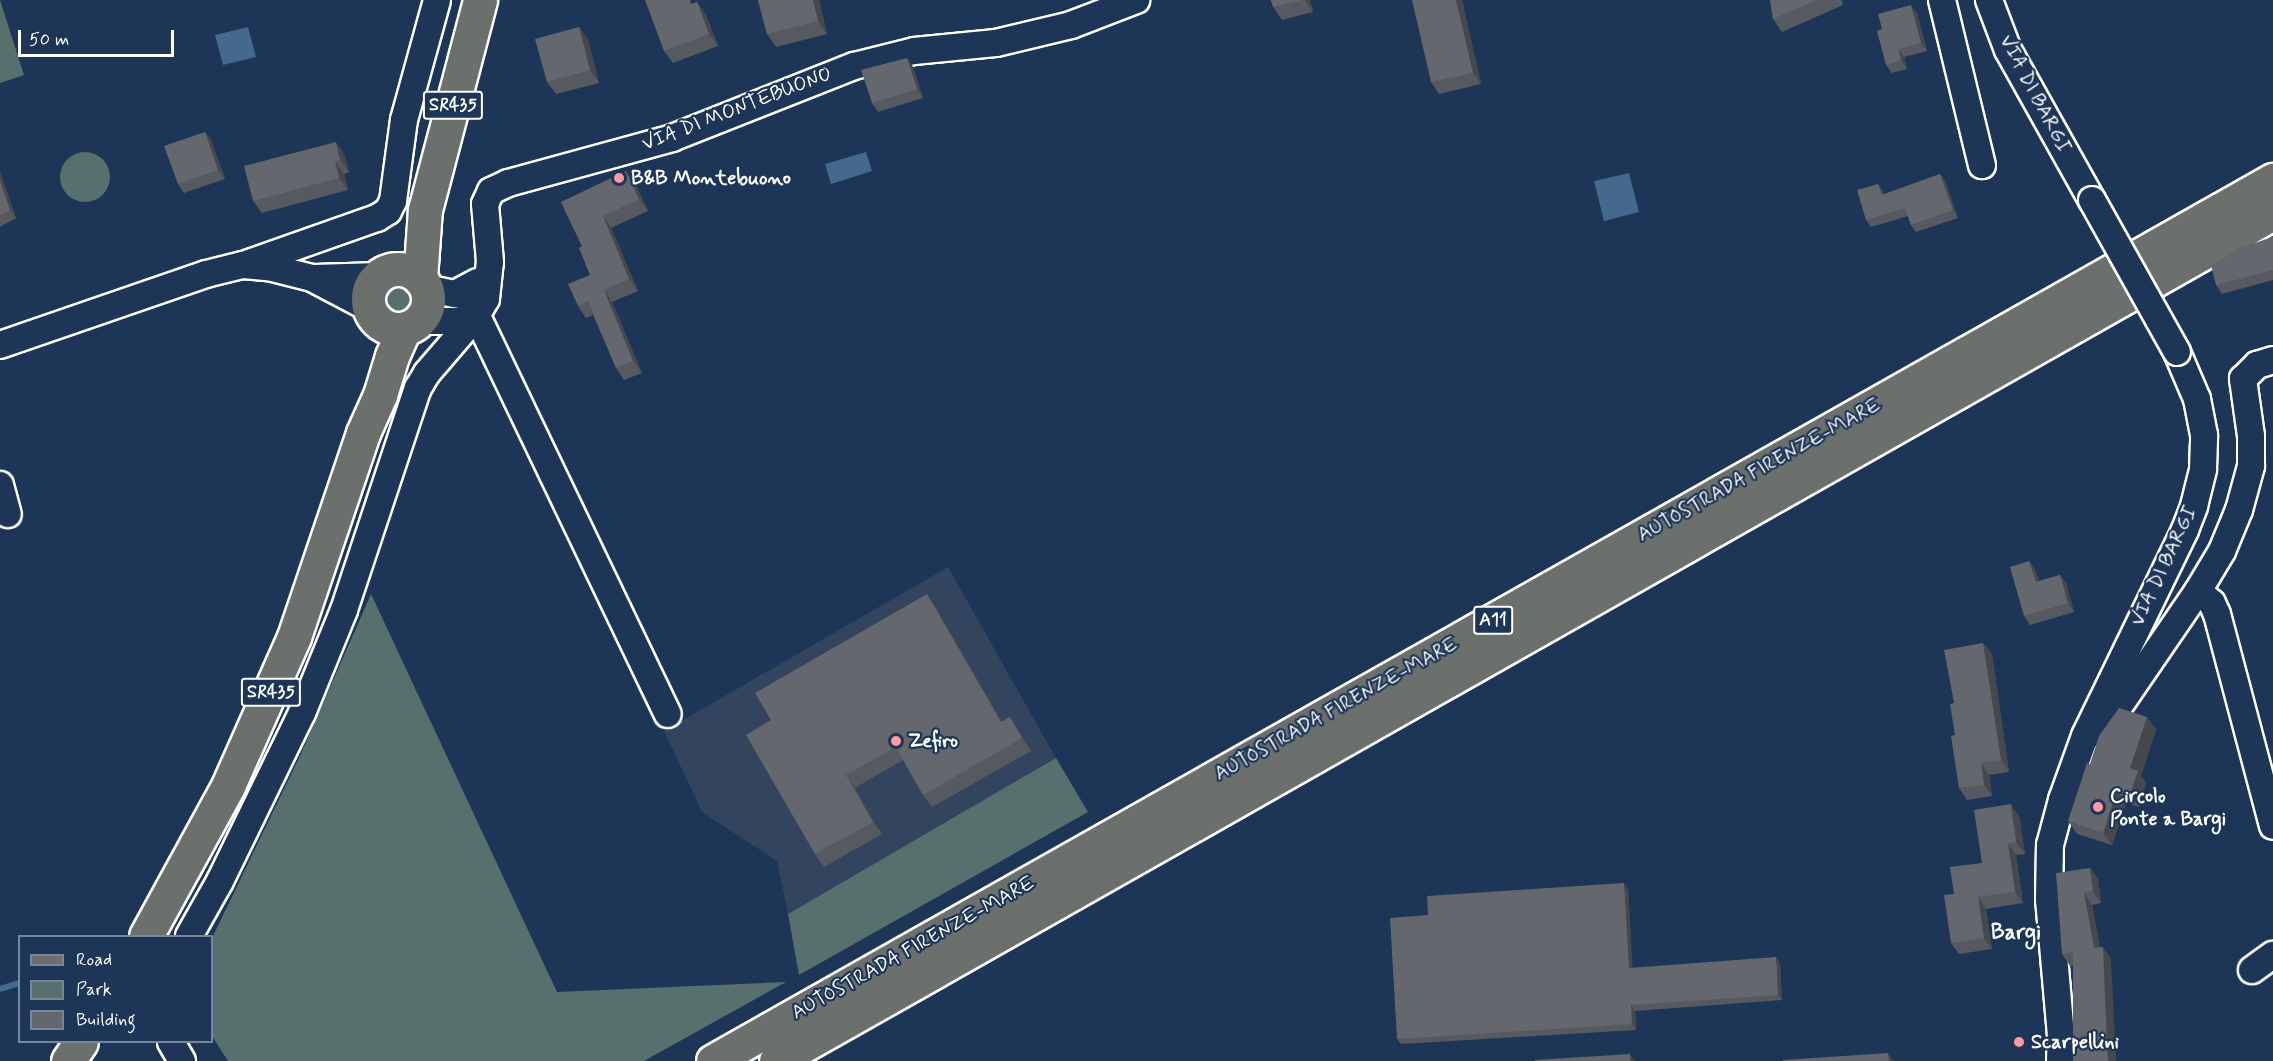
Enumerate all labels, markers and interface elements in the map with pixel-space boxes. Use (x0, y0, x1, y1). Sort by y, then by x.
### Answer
scale bar (21, 18, 177, 56)
text: 50 m (29, 28, 69, 52)
street label: VIA DI BARGI (1993, 30, 2077, 158)
street label: VIA DI MONTEBUONO (635, 60, 839, 158)
road number: SR435 (422, 90, 484, 120)
place label: B&B Montebuono (631, 166, 777, 190)
marker: B&B Montebuono (612, 171, 626, 185)
street label: AUTOSTRADA FIRENZE-MARE (1632, 392, 1886, 548)
street label: VIA DI BARGI (2125, 501, 2203, 631)
road number: A11 (1472, 605, 1514, 635)
street label: AUTOSTRADA FIRENZE-MARE (1209, 631, 1463, 787)
road number: SR435 (240, 677, 302, 707)
place label: Zefiro (908, 729, 958, 753)
marker: Zefiro (889, 734, 903, 748)
place label: Circolo Ponte a Bargi (2110, 784, 2224, 831)
marker: Circolo Ponte a Bargi (2091, 800, 2105, 814)
street label: AUTOSTRADA FIRENZE-MARE (786, 870, 1040, 1026)
district label: Bargi (1991, 921, 2041, 947)
legend (18, 935, 213, 1043)
text: Road (76, 948, 112, 972)
text: Park (76, 978, 112, 1002)
text: Building (76, 1008, 136, 1032)
place label: Scarpellini (2031, 1030, 2119, 1054)
marker: Scarpellini (2012, 1035, 2026, 1049)

